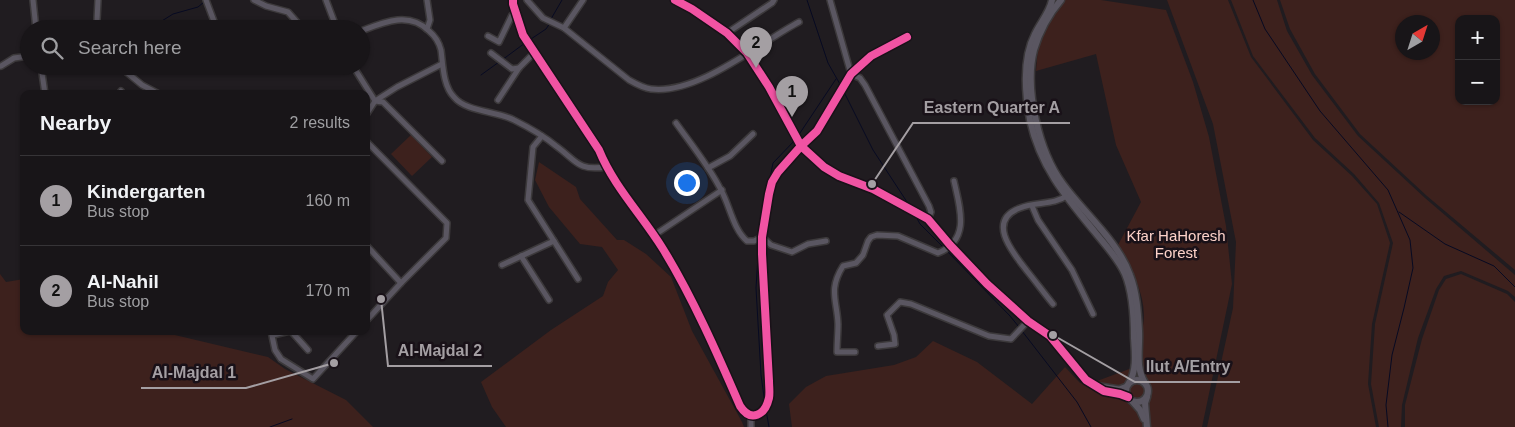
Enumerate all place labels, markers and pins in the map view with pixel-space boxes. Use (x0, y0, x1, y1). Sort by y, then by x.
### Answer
pin: 2 (740, 27, 772, 68)
pin: 1 (776, 76, 808, 117)
callout: Eastern Quarter A (913, 92, 1070, 123)
callout: Al-Majdal 2 (388, 335, 492, 366)
callout: Ilut A/Entry (1135, 351, 1240, 382)
callout: Al-Majdal 1 (141, 357, 246, 388)

